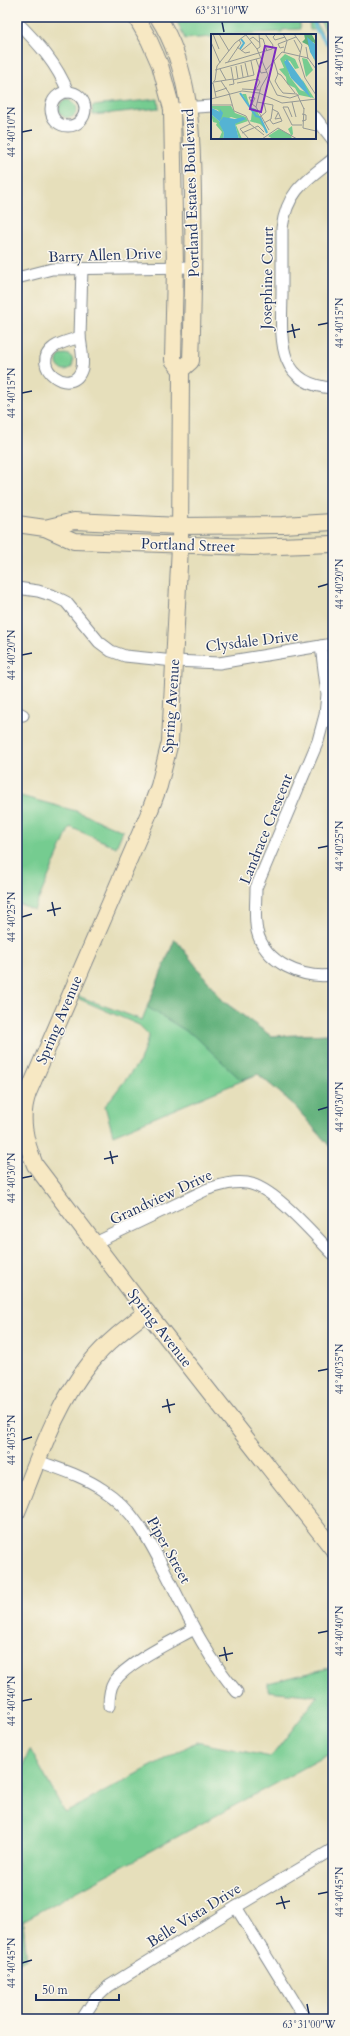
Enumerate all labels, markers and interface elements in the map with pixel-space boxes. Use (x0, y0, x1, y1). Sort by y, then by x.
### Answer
text: 63°31'10"W (195, 4, 250, 18)
inset map (211, 34, 316, 139)
text: 44°40'10"N (333, 35, 347, 86)
text: 44°40'10"N (5, 106, 19, 157)
street label: Portland Estates Boulevard (178, 108, 204, 278)
street label: Josephine Court (256, 226, 278, 332)
street label: Barry Allen Drive (48, 243, 162, 267)
text: 44°40'15"N (333, 297, 347, 348)
text: 44°40'15"N (5, 367, 19, 418)
street label: Portland Street (141, 533, 236, 557)
text: 44°40'20"N (333, 558, 347, 609)
street label: Clysdale Drive (204, 625, 300, 657)
text: 44°40'20"N (5, 629, 19, 680)
street label: Spring Avenue (158, 658, 184, 754)
street label: Landrace Crescent (235, 771, 297, 887)
text: 44°40'25"N (333, 820, 347, 871)
text: 44°40'25"N (5, 891, 19, 942)
street label: Spring Avenue (31, 972, 87, 1068)
text: 44°40'30"N (333, 1081, 347, 1132)
text: 44°40'30"N (5, 1152, 19, 1203)
street label: Grandview Drive (106, 1164, 216, 1230)
street label: Spring Avenue (123, 1284, 197, 1372)
text: 44°40'35"N (333, 1343, 347, 1394)
text: 44°40'35"N (5, 1414, 19, 1465)
street label: Piper Street (142, 1513, 196, 1587)
text: 44°40'40"N (333, 1605, 347, 1656)
text: 44°40'40"N (5, 1675, 19, 1726)
text: 44°40'45"N (333, 1866, 347, 1917)
street label: Belle Vista Drive (143, 1878, 245, 1952)
text: 44°40'45"N (5, 1937, 19, 1988)
scale bar (36, 1976, 119, 2002)
text: 50 m (42, 1982, 69, 1998)
text: 63°31'00"W (282, 2018, 337, 2032)

